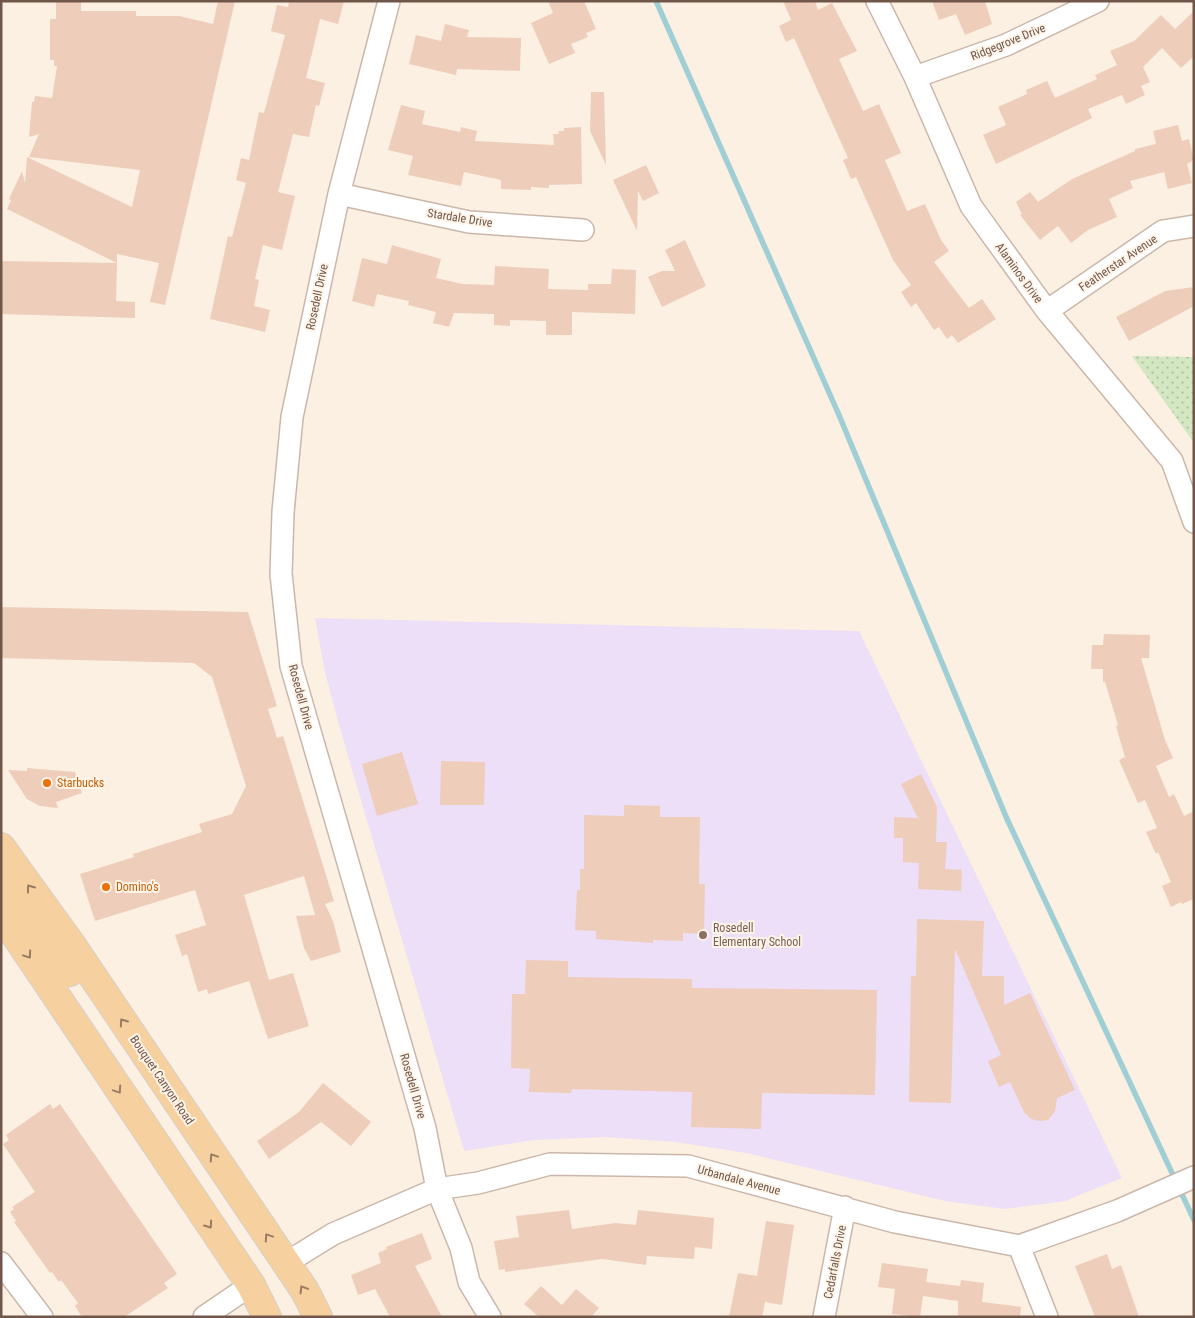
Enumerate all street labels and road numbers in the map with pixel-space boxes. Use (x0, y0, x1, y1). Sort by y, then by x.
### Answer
street label: Ridgegrove Drive (969, 20, 1048, 63)
street label: Stardale Drive (426, 206, 494, 230)
street label: Featherstar Avenue (1076, 231, 1160, 294)
street label: Alaminos Drive (992, 240, 1046, 306)
street label: Rosedell Drive (303, 262, 331, 331)
street label: Rosedell Drive (286, 663, 317, 732)
street label: Bouquet Canyon Road (127, 1033, 197, 1127)
street label: Rosedell Drive (397, 1052, 429, 1121)
street label: Urbandale Avenue (696, 1162, 782, 1198)
street label: Cedarfalls Drive (821, 1223, 849, 1300)

